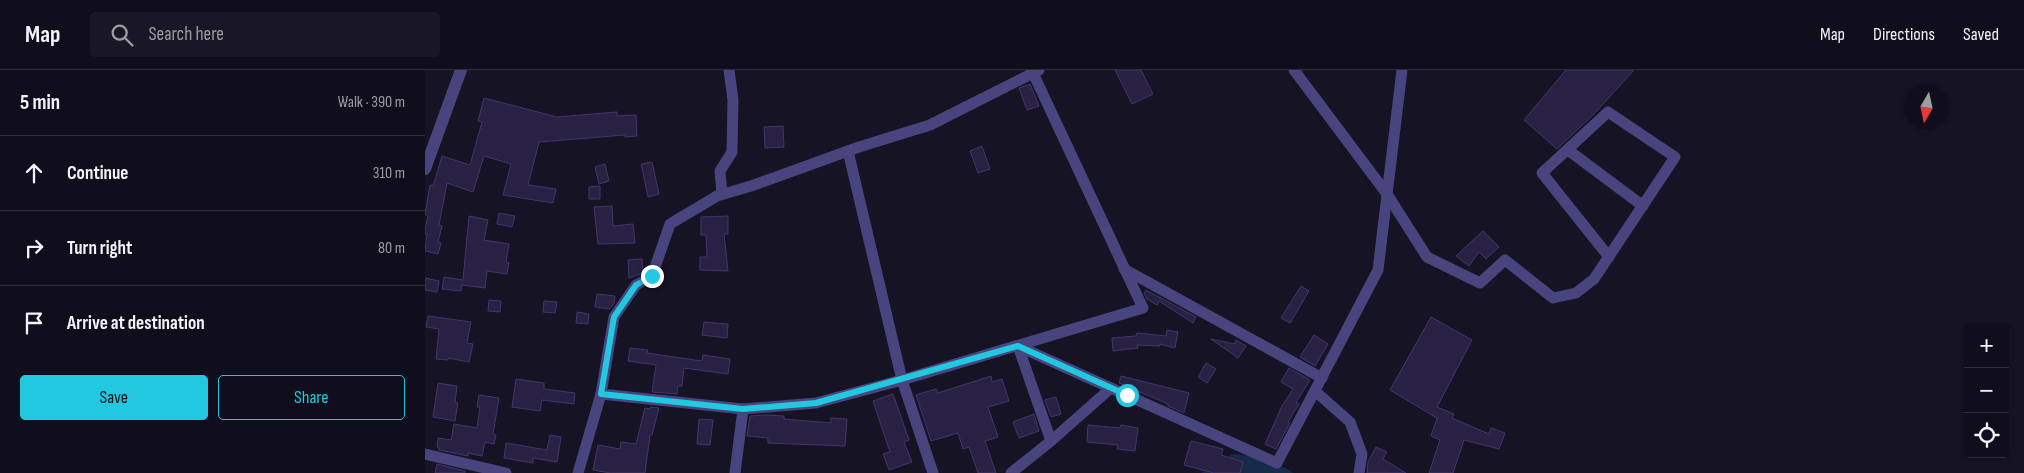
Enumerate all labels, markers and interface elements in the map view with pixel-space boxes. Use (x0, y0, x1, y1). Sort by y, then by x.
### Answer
search box (90, 12, 440, 57)
text: Map (25, 20, 60, 49)
icon: search (108, 21, 136, 49)
text: Search here (148, 23, 224, 46)
text: Map (1820, 24, 1845, 45)
text: Directions (1873, 24, 1935, 45)
text: Saved (1963, 24, 1999, 45)
north arrow (1904, 85, 1949, 130)
text: 5 min (20, 90, 60, 115)
text: Walk · 390 m (338, 93, 405, 112)
icon: ahead (20, 159, 48, 187)
text: Continue (67, 162, 128, 185)
text: 310 m (373, 164, 405, 183)
icon: right (20, 234, 48, 262)
text: Turn right (67, 237, 132, 260)
text: 80 m (378, 239, 405, 258)
route end (641, 265, 664, 288)
icon: arrive (20, 309, 48, 337)
text: Arrive at destination (67, 312, 205, 335)
map controls (1964, 323, 2009, 458)
button: + (1964, 323, 2009, 368)
button: − (1964, 368, 2009, 413)
button: Save (20, 375, 208, 420)
button: Share (218, 375, 405, 420)
route start (1116, 384, 1139, 407)
button: locate (1964, 413, 2009, 458)

